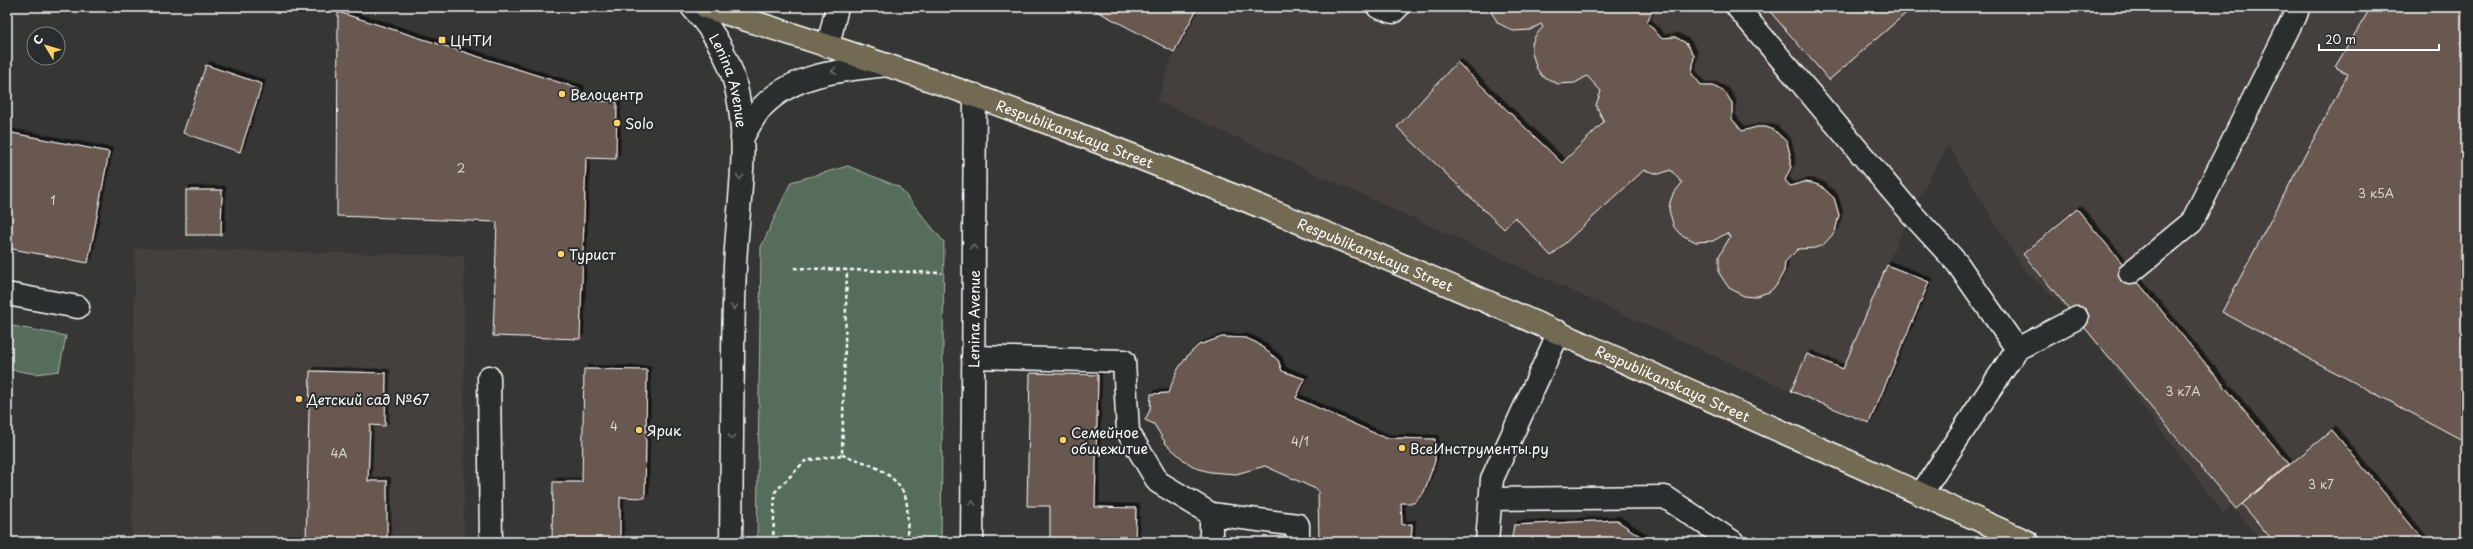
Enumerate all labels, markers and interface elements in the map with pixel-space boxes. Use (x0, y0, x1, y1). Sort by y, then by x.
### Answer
north arrow (26, 26, 66, 66)
scale bar (2319, 26, 2439, 52)
street label: Lenina Avenue (704, 29, 752, 129)
place label: ЦНТИ (450, 30, 492, 51)
text: 20 m (2325, 30, 2356, 48)
text: С (28, 31, 47, 48)
marker: ЦНТИ (437, 35, 447, 45)
one-way arrow (831, 66, 837, 75)
place label: Велоцентр (570, 84, 643, 105)
marker: Велоцентр (557, 89, 567, 99)
street label: Respublikanskaya Street (993, 94, 1157, 173)
place label: Solo (625, 113, 654, 134)
marker: Solo (612, 118, 622, 128)
house number: 2 (457, 159, 465, 177)
one-way arrow (735, 174, 744, 180)
house number: 3 к5А (2358, 184, 2394, 202)
house number: 1 (50, 191, 56, 209)
street label: Respublikanskaya Street (1294, 212, 1457, 296)
place label: Турист (569, 244, 616, 265)
one-way arrow (969, 244, 978, 250)
marker: Турист (556, 249, 566, 259)
street label: Lenina Avenue (963, 270, 984, 368)
one-way arrow (730, 304, 738, 310)
street label: Respublikanskaya Street (1592, 340, 1754, 427)
house number: 3 к7А (2166, 382, 2200, 400)
place label: Детский сад №67 (306, 389, 430, 410)
marker: Детский сад №67 (294, 394, 304, 404)
house number: 4 (610, 417, 618, 435)
place label: Ярик (647, 420, 682, 441)
place label: Семейное общежитие (1071, 422, 1148, 459)
marker: Ярик (634, 425, 644, 435)
house number: 4/1 (1291, 432, 1309, 450)
one-way arrow (728, 434, 736, 440)
marker: Семейное общежитие (1058, 435, 1068, 445)
place label: ВсеИнструменты.ру (1410, 438, 1549, 459)
marker: ВсеИнструменты.ру (1397, 443, 1407, 453)
house number: 4А (330, 444, 348, 462)
house number: 3 к7 (2308, 475, 2334, 493)
one-way arrow (968, 500, 976, 506)

